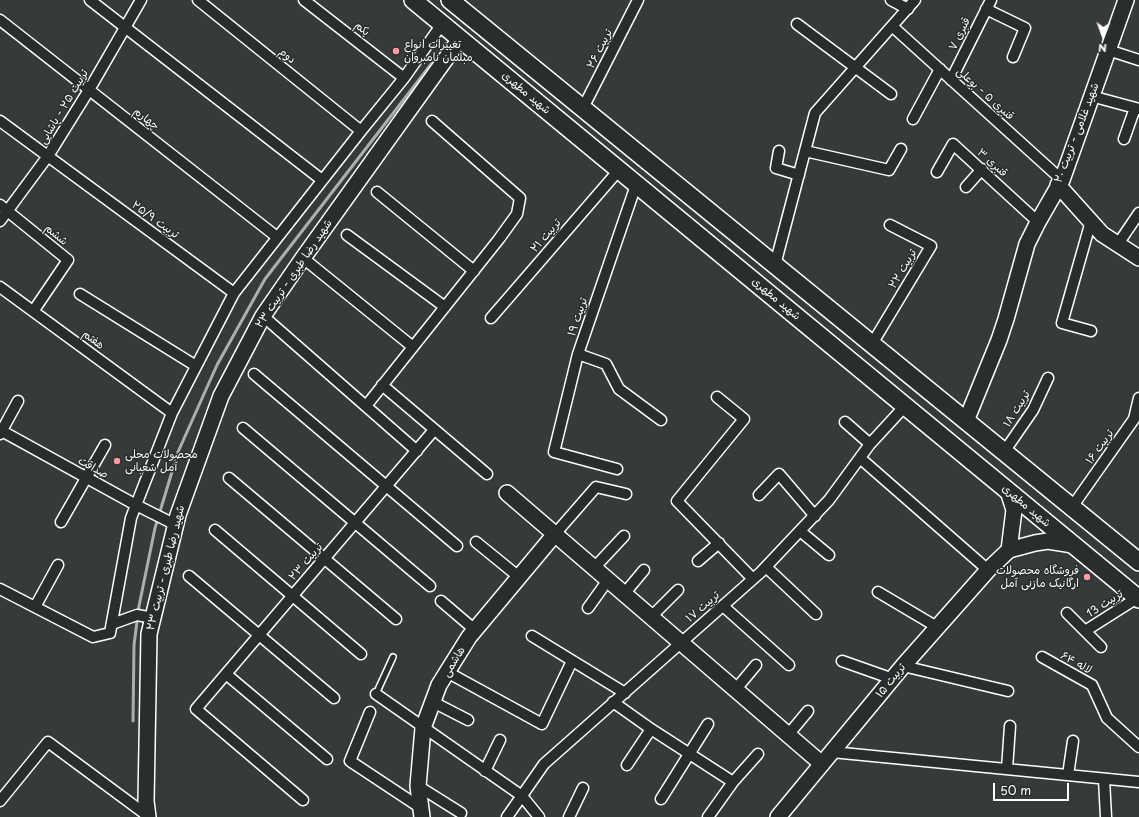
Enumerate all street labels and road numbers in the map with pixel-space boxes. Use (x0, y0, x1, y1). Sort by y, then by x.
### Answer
street label: قنبری ۷ (946, 15, 974, 53)
street label: یکم (352, 19, 372, 39)
street label: تربیت ۲۶ (584, 27, 616, 71)
street label: دوم (276, 45, 298, 67)
street label: قنبری ۵ - بوعلی (954, 65, 1016, 123)
street label: تربیت ۲۵ - پاشایی (37, 67, 91, 147)
street label: شهید مطهری (499, 69, 553, 117)
street label: شهید غلامی - تربیت ۲۰ (1052, 81, 1102, 185)
street label: چهارم (130, 105, 162, 133)
street label: قنبری ۳ (974, 146, 1010, 180)
street label: تربیت ۲۵/۹ (129, 198, 181, 242)
street label: شهید رضا طبری - تربیت ۲۳ (253, 217, 335, 331)
street label: تربیت ۲۱ (528, 217, 564, 255)
street label: ششم (42, 222, 70, 248)
street label: تربیت ۲۲ (886, 247, 920, 291)
street label: شهید مطهری (749, 275, 803, 323)
street label: تربیت ۱۹ (565, 296, 591, 338)
street label: هفتم (80, 328, 106, 352)
street label: تربیت ۱۸ (1001, 388, 1033, 430)
street label: تربیت ۱۶ (1083, 427, 1117, 467)
street label: صداقت (76, 454, 110, 482)
street label: شهید مطهری (999, 482, 1053, 530)
street label: شهید رضا طبری - تربیت ۲۳ (144, 504, 188, 632)
street label: تربیت ۲۳ (286, 541, 326, 583)
street label: تربیت 13 (1084, 587, 1126, 621)
street label: تربیت ۱۷ (683, 589, 723, 625)
street label: هاشمی (440, 644, 468, 680)
street label: لاله ۶۴ (1058, 649, 1094, 677)
street label: تربیت ۱۵ (873, 661, 909, 701)

